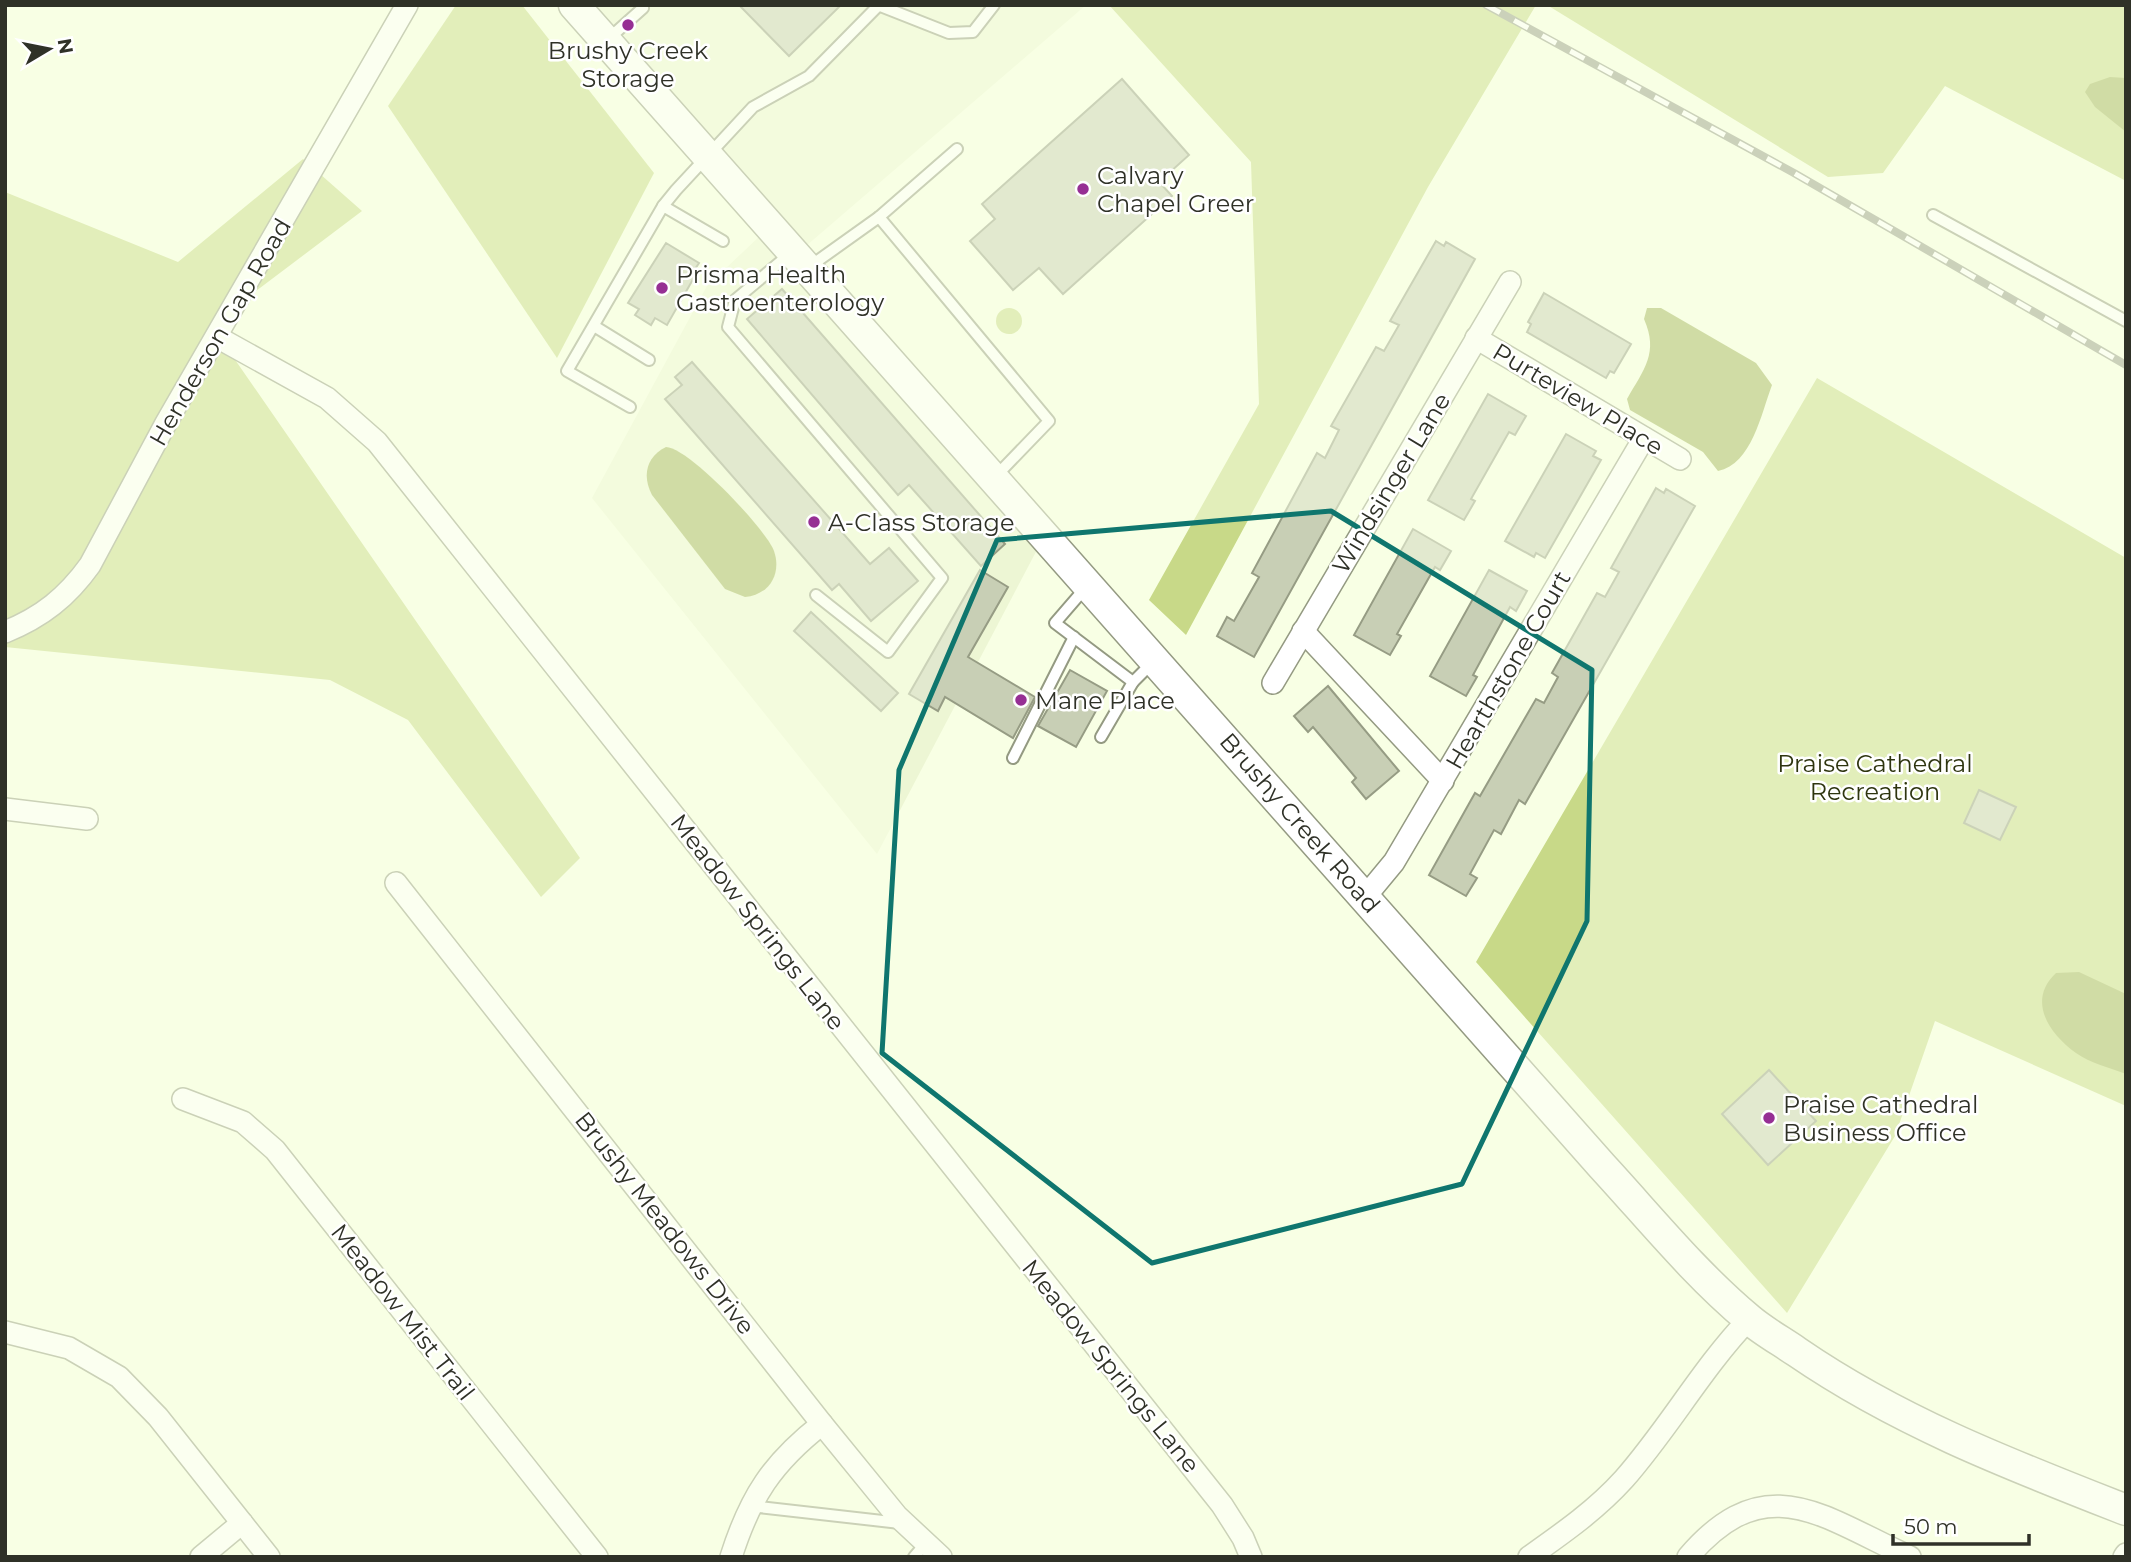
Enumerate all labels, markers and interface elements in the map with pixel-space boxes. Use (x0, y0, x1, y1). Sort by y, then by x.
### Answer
north arrow (14, 14, 84, 84)
marker: Brushy Creek Storage (620, 17, 636, 33)
place label: Brushy Creek Storage (548, 36, 709, 93)
text: N (53, 37, 78, 56)
place label: Calvary Chapel Greer (1097, 161, 1254, 218)
marker: Calvary Chapel Greer (1075, 181, 1091, 197)
street label: Henderson Gap Road (143, 213, 297, 451)
place label: Prisma Health Gastroenterology (676, 260, 884, 317)
marker: Prisma Health Gastroenterology (654, 280, 670, 296)
street label: Purteview Place (1488, 337, 1668, 461)
street label: Windsinger Lane (1326, 387, 1456, 579)
place label: A-Class Storage (828, 508, 1014, 537)
marker: A-Class Storage (806, 514, 822, 530)
street label: Hearthstone Court (1439, 565, 1577, 774)
place label: Mane Place (1035, 686, 1175, 715)
marker: Mane Place (1013, 692, 1029, 708)
street label: Brushy Creek Road (1214, 727, 1386, 919)
park label: Praise Cathedral Recreation (1777, 749, 1973, 806)
street label: Meadow Springs Lane (665, 808, 851, 1036)
place label: Praise Cathedral Business Office (1783, 1090, 1978, 1147)
street label: Brushy Meadows Drive (569, 1106, 761, 1340)
marker: Praise Cathedral Business Office (1761, 1110, 1777, 1126)
street label: Meadow Mist Trail (325, 1218, 481, 1406)
street label: Meadow Springs Lane (1016, 1253, 1206, 1479)
scale bar (1893, 1502, 2030, 1546)
text: 50 m (1904, 1514, 1958, 1539)

